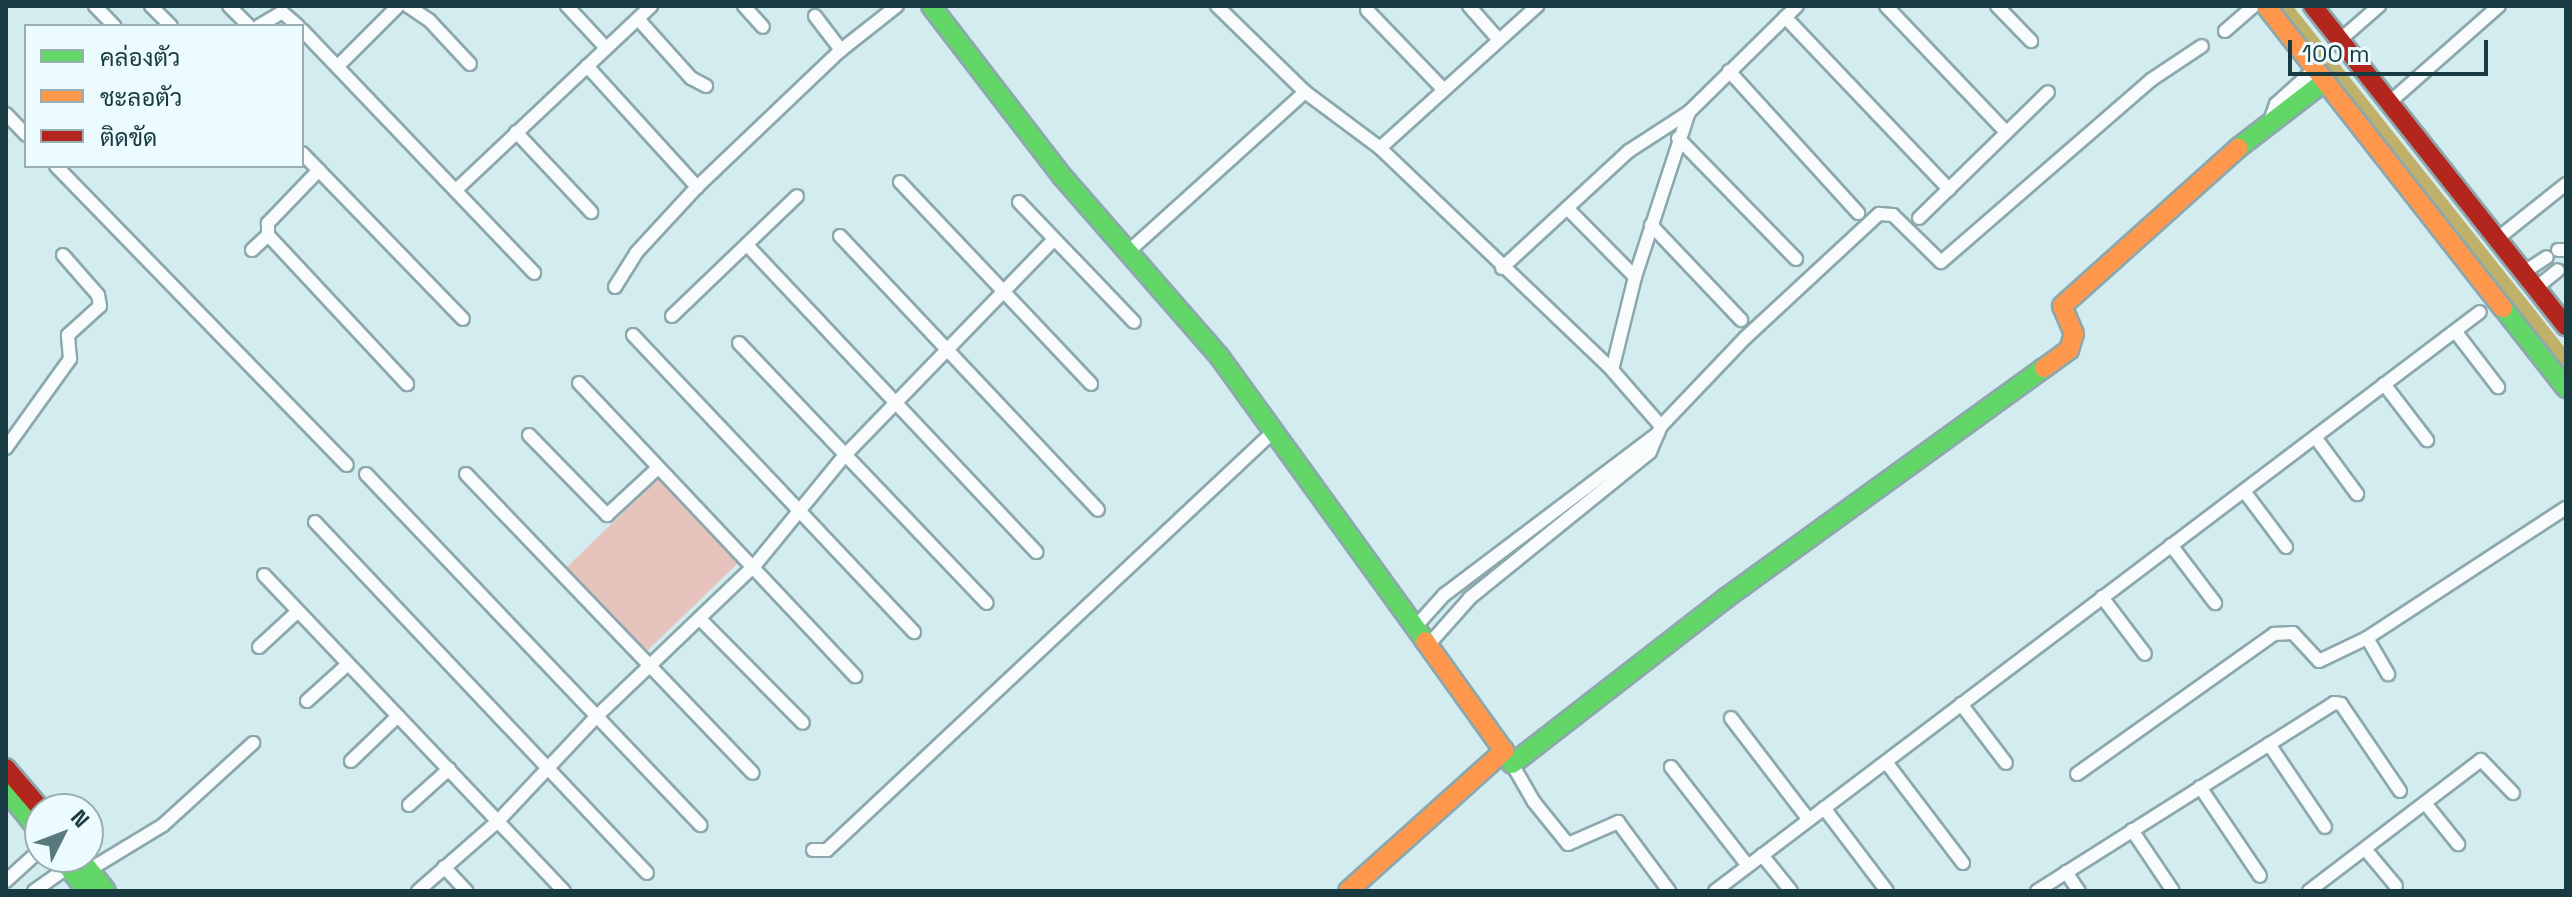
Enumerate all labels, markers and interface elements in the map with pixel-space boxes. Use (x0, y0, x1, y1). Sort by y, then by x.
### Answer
legend (24, 24, 304, 168)
scale bar (2292, 24, 2492, 74)
text: 100 m (2302, 38, 2370, 69)
text: คล่องตัว (100, 42, 180, 73)
text: ชะลอตัว (100, 82, 182, 113)
text: ติดขัด (100, 122, 157, 153)
north arrow (24, 793, 104, 873)
text: N (65, 803, 96, 833)

